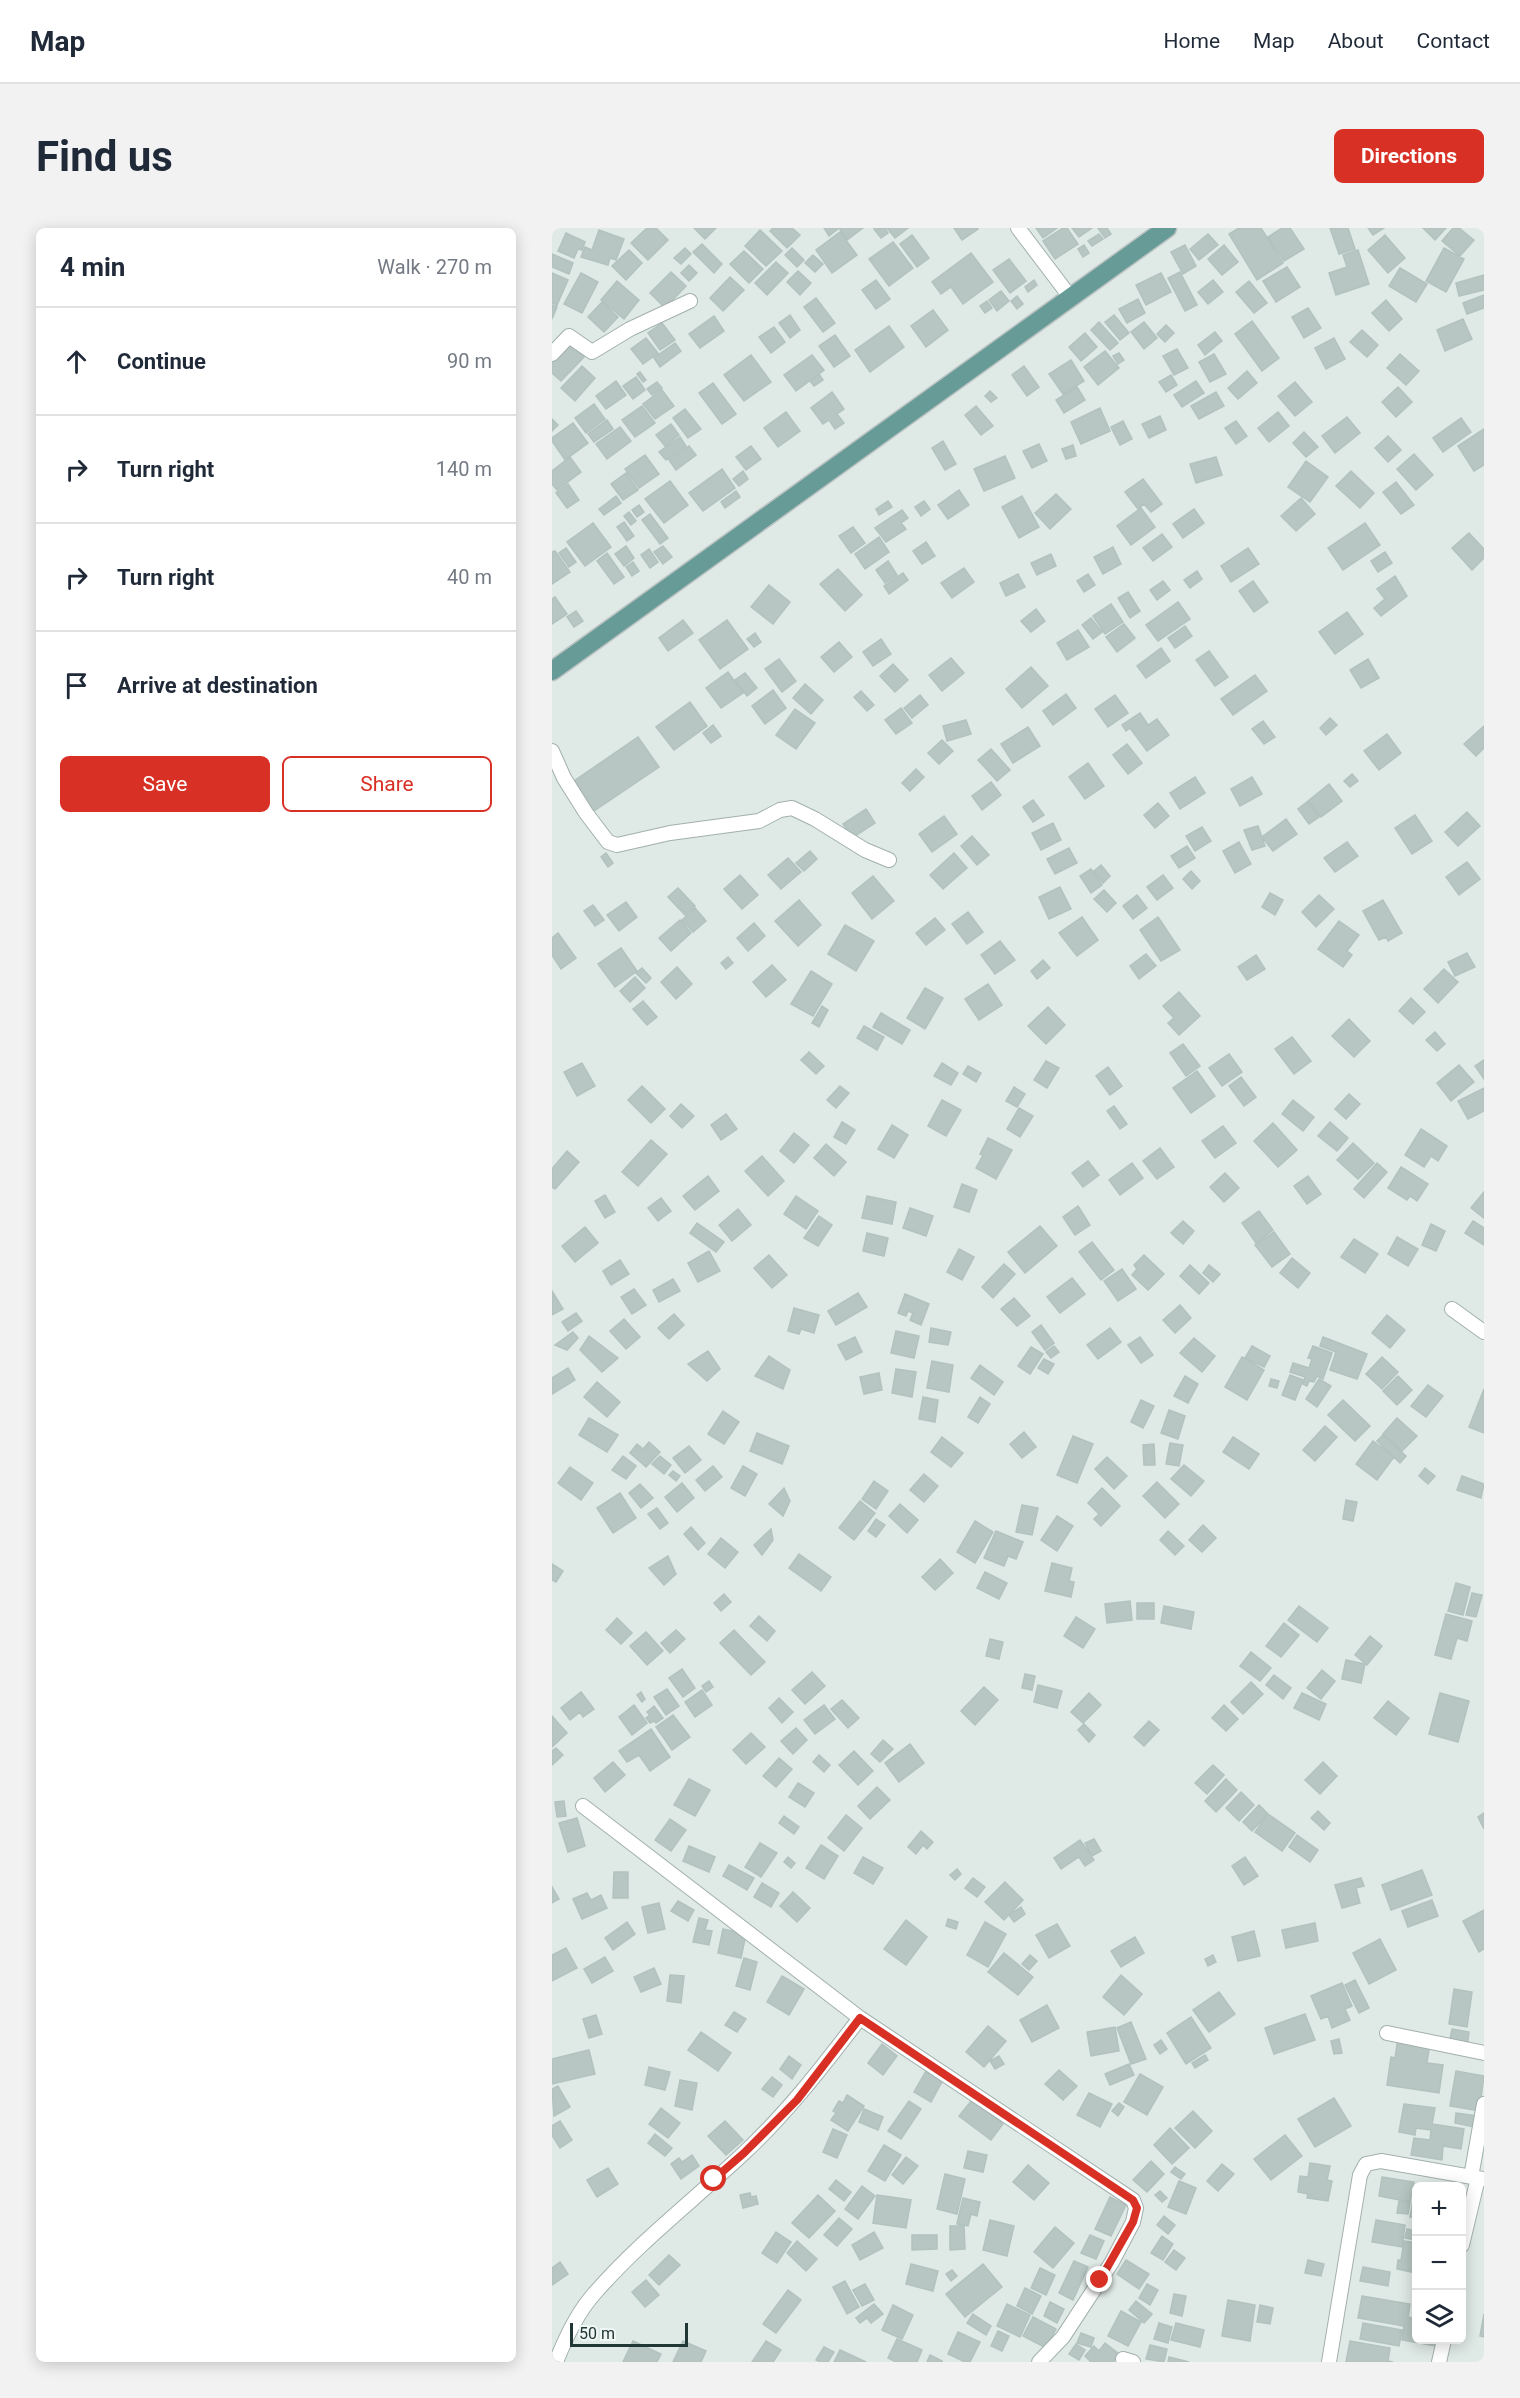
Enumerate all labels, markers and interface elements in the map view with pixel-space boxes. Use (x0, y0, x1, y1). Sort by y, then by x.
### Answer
text: Map (30, 25, 85, 58)
text: Home (1164, 29, 1220, 53)
text: Map (1253, 29, 1295, 53)
text: About (1328, 29, 1384, 53)
text: Contact (1417, 29, 1490, 53)
button: Directions (1334, 129, 1484, 183)
text: Find us (36, 132, 173, 181)
text: 4 min (60, 252, 125, 282)
text: Walk · 270 m (377, 255, 492, 279)
icon: ahead (60, 345, 93, 378)
text: Continue (117, 349, 206, 374)
text: 90 m (447, 349, 492, 373)
icon: right (60, 453, 93, 486)
text: Turn right (117, 457, 214, 482)
text: 140 m (436, 457, 492, 481)
icon: right (60, 561, 93, 594)
text: Turn right (117, 565, 214, 590)
text: 40 m (447, 565, 492, 589)
icon: arrive (60, 669, 93, 702)
text: Arrive at destination (117, 673, 318, 698)
button: Save (60, 756, 270, 812)
button: Share (282, 756, 492, 812)
route start (700, 2165, 726, 2191)
map controls (1412, 2182, 1466, 2344)
button: + (1412, 2182, 1466, 2236)
button: − (1412, 2236, 1466, 2290)
route end (1086, 2266, 1112, 2292)
button: layers (1412, 2290, 1466, 2344)
scale bar (570, 2320, 688, 2348)
text: 50 m (579, 2324, 615, 2343)

